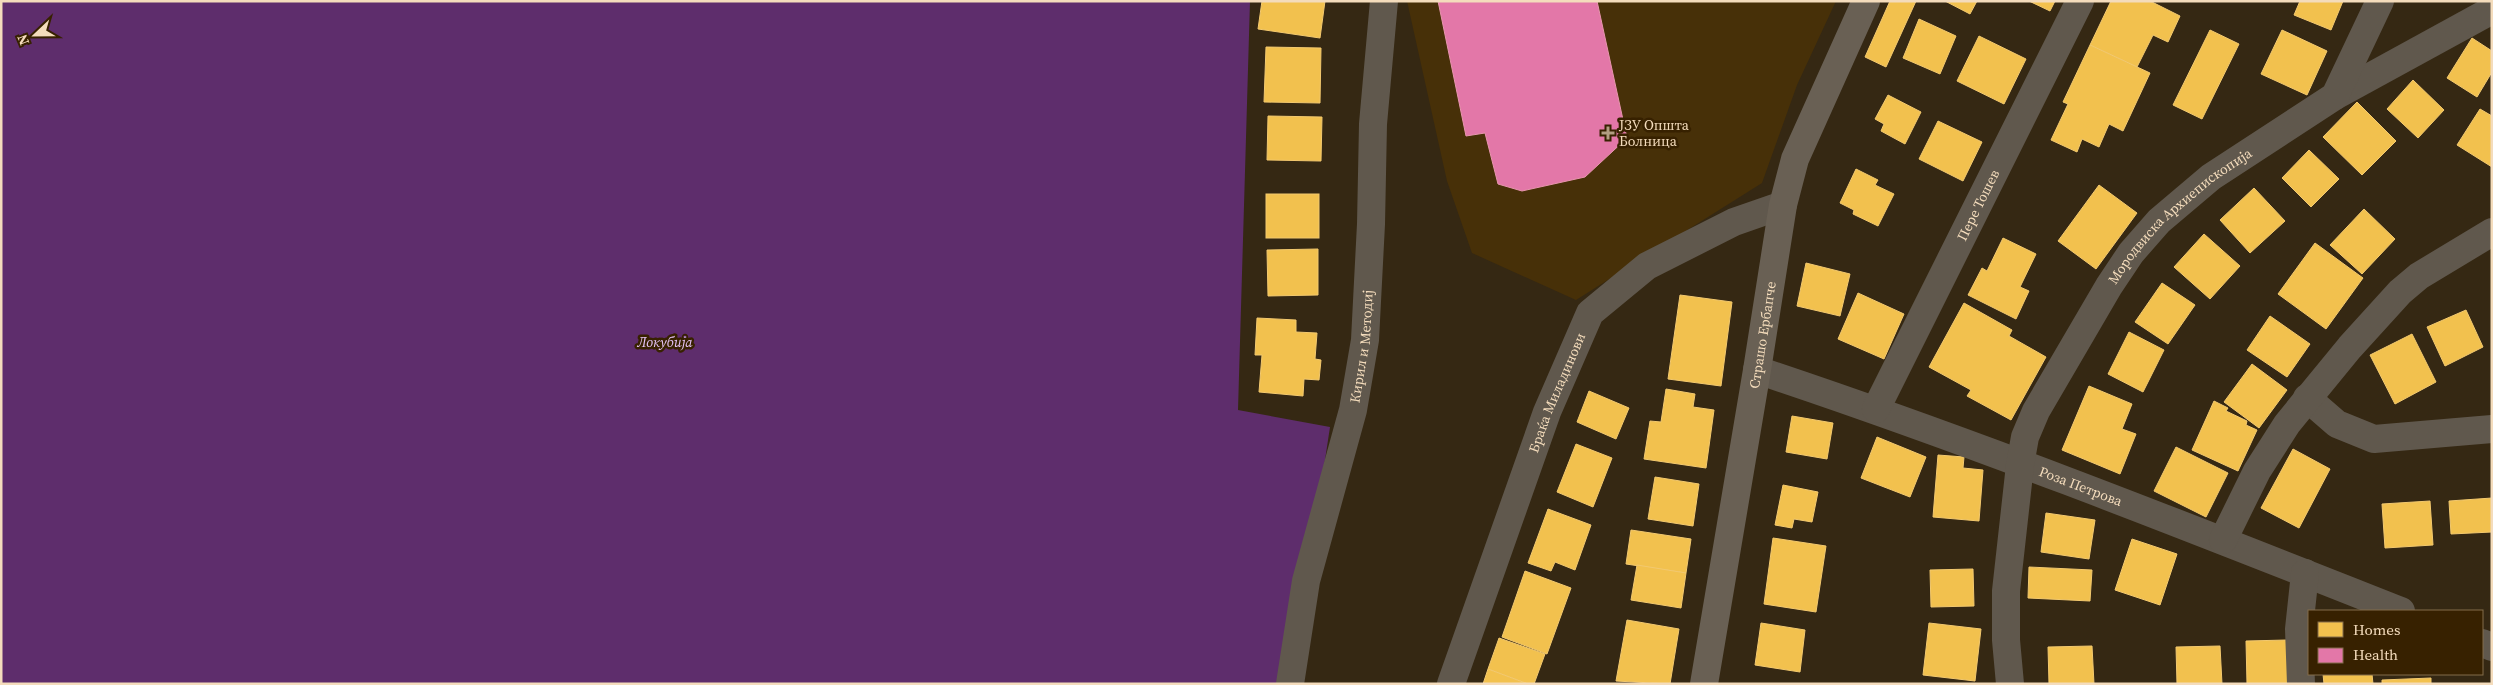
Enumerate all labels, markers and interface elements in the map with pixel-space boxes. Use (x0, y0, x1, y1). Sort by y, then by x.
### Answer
north arrow (10, 10, 60, 60)
text: N (12, 31, 34, 48)
place label: ЈЗУ Општа Болница (1618, 115, 1690, 151)
marker: ЈЗУ Општа Болница (1601, 126, 1615, 140)
street label: Мородвиска Архиепископија (2103, 143, 2256, 288)
street label: Пере Тошев (1952, 166, 2004, 244)
street label: Страшо Ербапче (1744, 280, 1781, 390)
street label: Кирил и Методиј (1344, 289, 1378, 404)
street label: Браќа Миладинови (1523, 329, 1590, 455)
park label: Локубија (636, 332, 693, 352)
street label: Роза Петрова (2036, 461, 2126, 511)
legend (2308, 610, 2483, 675)
text: Homes (2353, 619, 2400, 640)
text: Health (2353, 644, 2398, 665)

